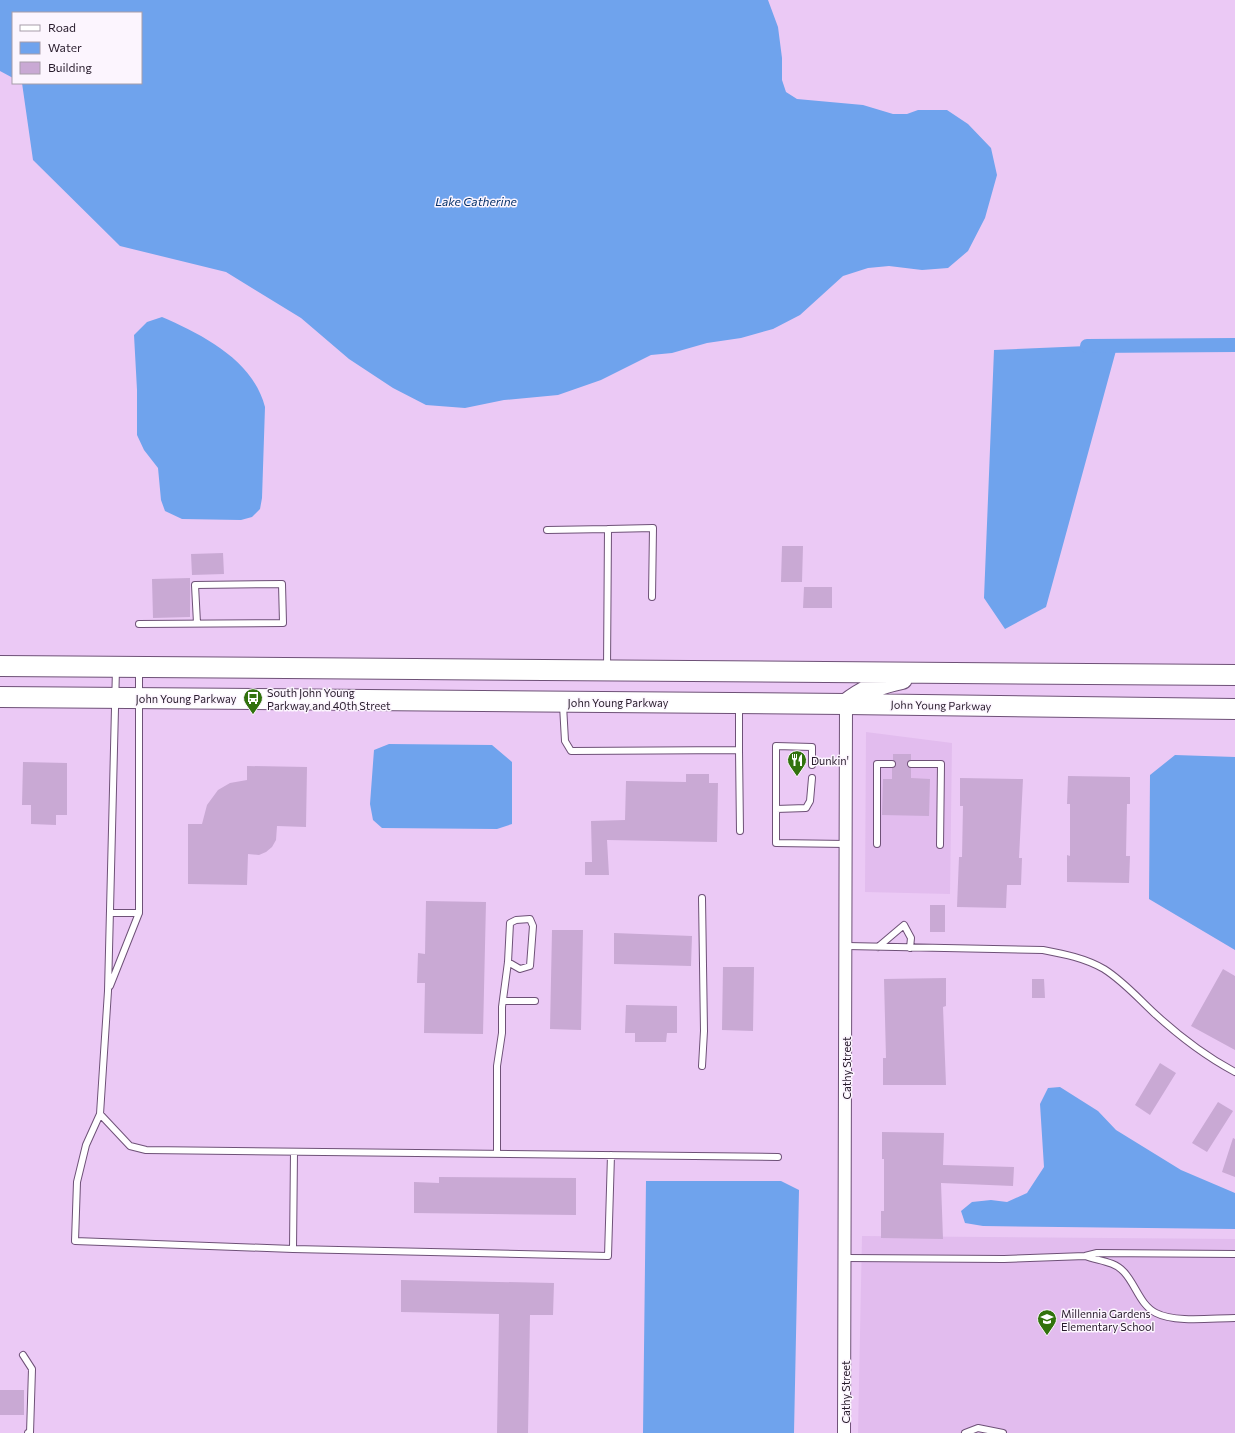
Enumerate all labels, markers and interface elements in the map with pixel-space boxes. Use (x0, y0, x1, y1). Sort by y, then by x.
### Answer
legend (12, 12, 142, 84)
text: Road (48, 20, 76, 34)
text: Water (48, 40, 82, 54)
text: Building (48, 60, 92, 74)
water label: Lake Catherine (435, 194, 518, 208)
place label: South John Young Parkway and 40th Street (267, 686, 391, 712)
bus stop icon: South John Young Parkway and 40th Street (242, 687, 264, 715)
street label: John Young Parkway (136, 692, 237, 706)
street label: John Young Parkway (568, 696, 669, 710)
street label: John Young Parkway (890, 698, 992, 713)
restaurant icon: Dunkin' (786, 749, 808, 777)
place label: Dunkin' (811, 754, 849, 767)
street label: Cathy Street (840, 1036, 853, 1099)
place label: Millennia Gardens Elementary School (1061, 1307, 1154, 1333)
school or university icon: Millennia Gardens Elementary School (1036, 1308, 1058, 1336)
street label: Cathy Street (839, 1360, 852, 1423)

